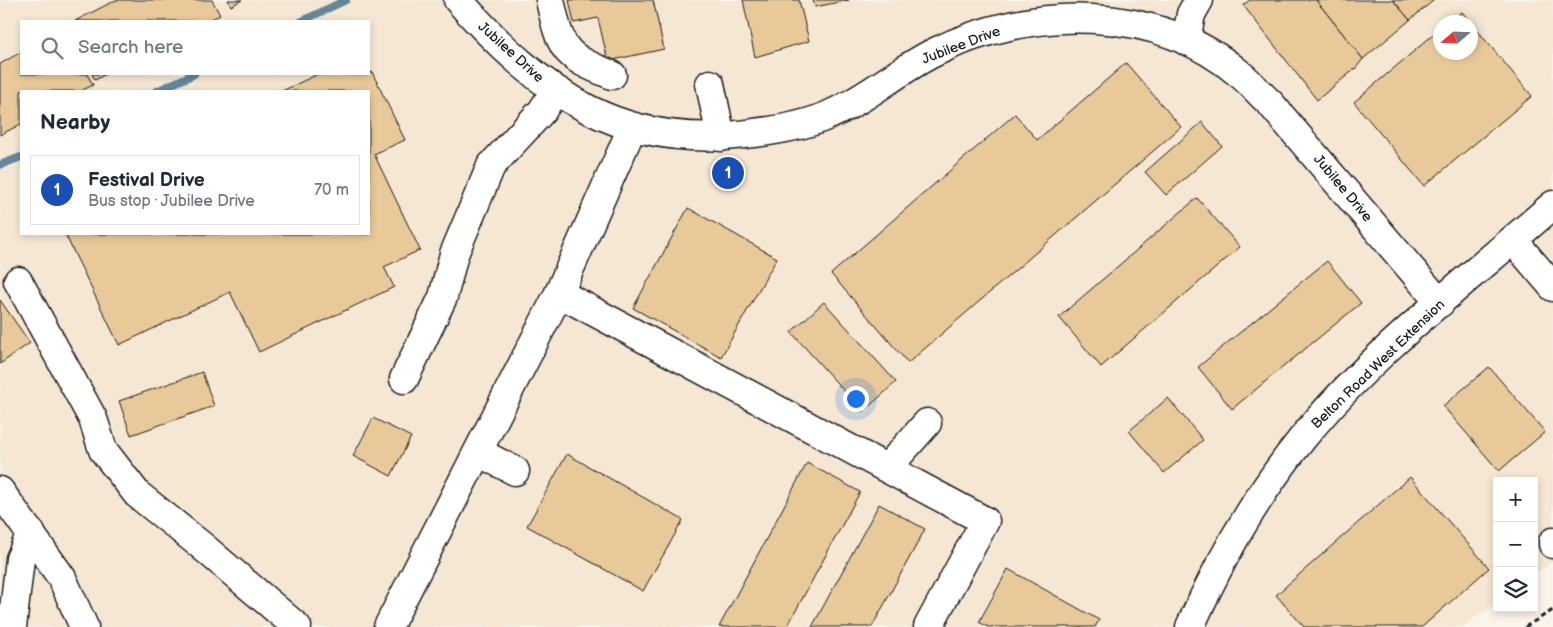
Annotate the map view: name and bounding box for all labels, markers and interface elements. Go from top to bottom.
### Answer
north arrow [1433,15,1478,60]
street label: Jubilee Drive [475,18,547,86]
search box [20,20,370,75]
street label: Jubilee Drive [919,22,1003,68]
icon: search [38,34,66,62]
text: Search here [78,36,183,59]
text: Nearby [40,110,110,135]
street label: Jubilee Drive [1310,151,1376,225]
pin: 1 [712,154,744,192]
text: Festival Drive [88,169,205,192]
text: 1 [54,181,60,200]
text: 70 m [314,181,349,200]
text: Bus stop · Jubilee Drive [88,192,255,211]
street label: Belton Road West Extension [1308,296,1448,432]
your location [843,386,869,412]
map controls [1493,477,1538,612]
button: + [1493,477,1538,522]
button: − [1493,522,1538,567]
button: layers [1493,567,1538,612]

